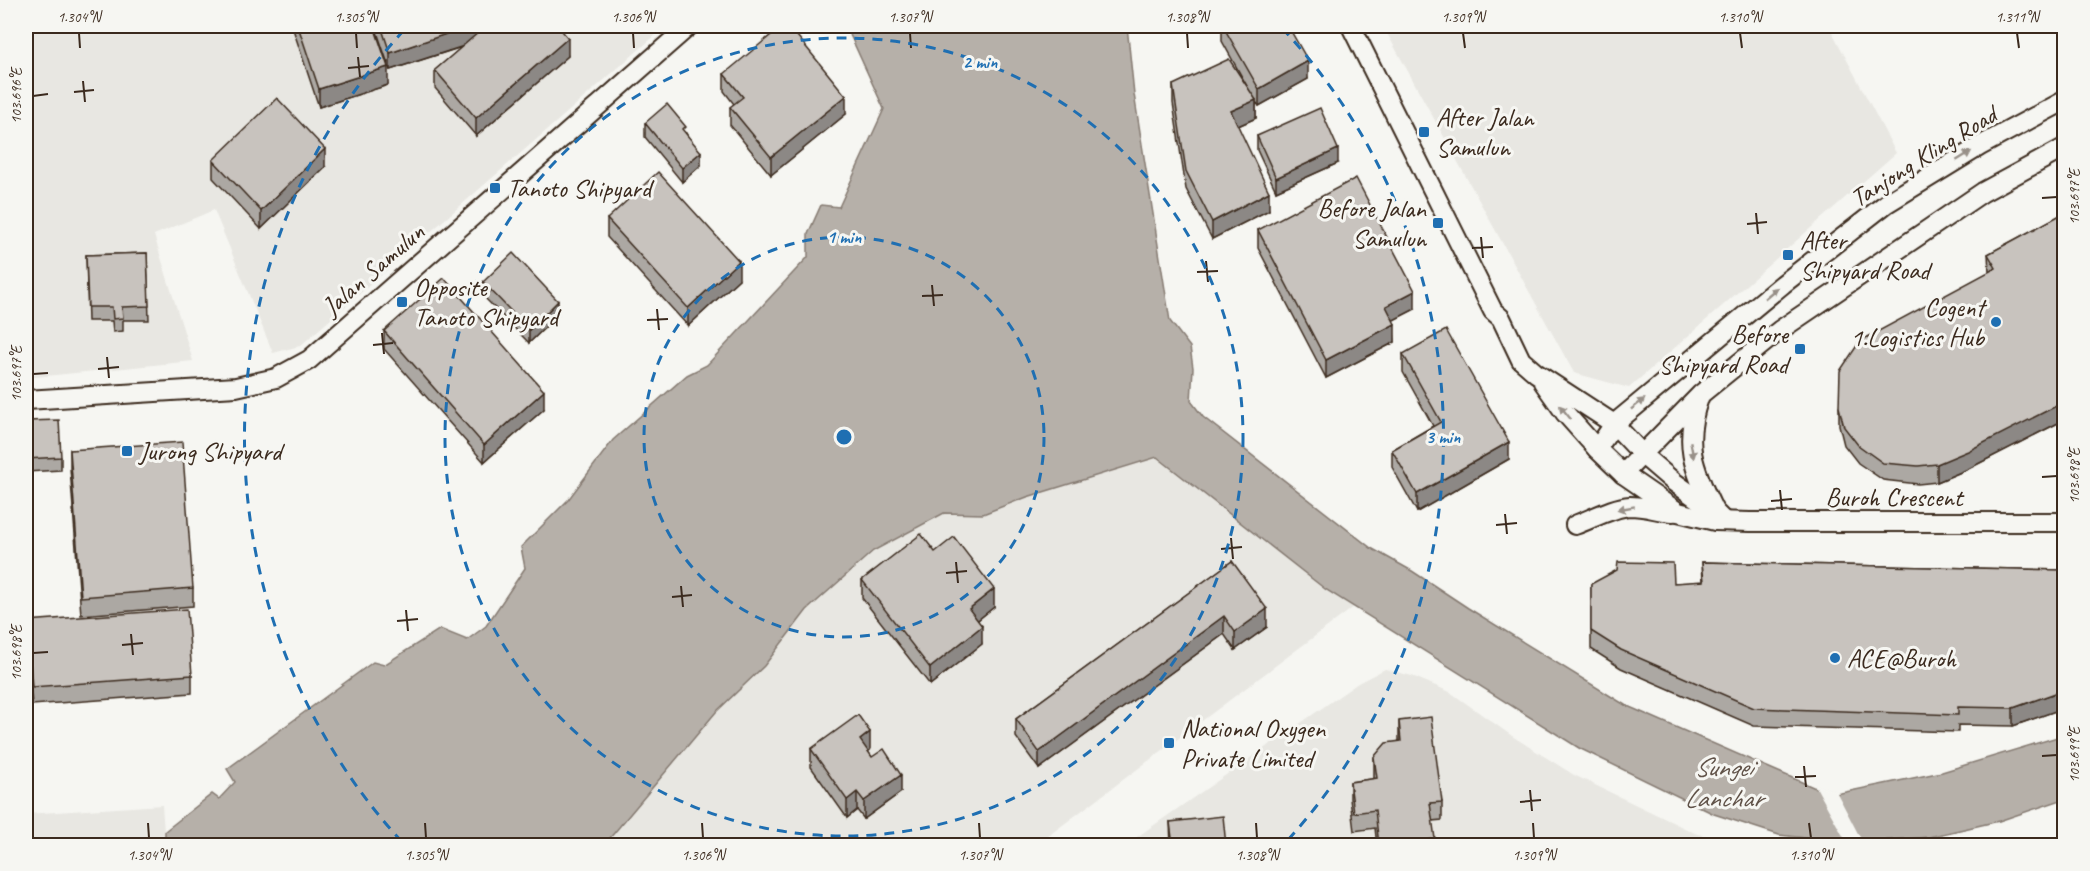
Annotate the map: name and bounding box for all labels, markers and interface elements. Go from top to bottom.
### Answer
text: 1.304°N [57,8,104,27]
text: 1.305°N [334,8,381,27]
text: 1.306°N [611,8,658,27]
text: 1.307°N [888,8,935,27]
text: 1.308°N [1165,8,1212,27]
text: 1.309°N [1441,8,1488,27]
text: 1.310°N [1718,8,1765,27]
text: 1.311°N [1995,8,2042,27]
text: 2 min [963,51,998,73]
text: 103.696°E [7,66,26,124]
street label: Tanjong Kling Road [1844,96,2006,215]
place label: After Jalan Samulun [1436,101,1535,164]
marker: After Jalan Samulun [1417,125,1431,139]
one-way arrow [1956,151,1972,162]
text: 103.697°E [2065,167,2084,225]
place label: Tanoto Shipyard [507,172,655,205]
marker: Tanoto Shipyard [488,181,502,195]
place label: Before Jalan Samulun [1318,192,1427,255]
street label: Jalan Samulun [314,216,432,324]
marker: Before Jalan Samulun [1431,216,1445,230]
place label: After Shipyard Road [1800,224,1933,287]
text: 1 min [827,226,862,248]
marker: After Shipyard Road [1781,248,1795,262]
place label: Opposite Tanoto Shipyard [414,271,562,334]
one-way arrow [1763,287,1779,300]
place label: Cogent 1.Logistics Hub [1851,291,1987,354]
marker: Opposite Tanoto Shipyard [395,295,409,309]
marker: Cogent 1.Logistics Hub [1989,315,2003,329]
place label: Before Shipyard Road [1658,318,1792,381]
marker: Before Shipyard Road [1793,342,1807,356]
text: 103.697°E [7,344,26,402]
one-way arrow [1630,398,1646,411]
one-way arrow [1559,404,1572,420]
text: 3 min [1426,426,1461,448]
centre of rings [834,427,854,447]
place label: Jurong Shipyard [137,435,285,468]
one-way arrow [1688,441,1697,460]
marker: Jurong Shipyard [120,444,134,458]
text: 103.698°E [2065,446,2084,504]
street label: Buroh Crescent [1826,481,1965,514]
one-way arrow [1616,504,1635,513]
text: 103.698°E [7,623,26,681]
place label: ACE@Buroh [1847,642,1957,675]
marker: ACE@Buroh [1828,651,1842,665]
place label: National Oxygen Private Limited [1181,712,1326,775]
text: 103.699°E [2065,725,2084,783]
marker: National Oxygen Private Limited [1162,736,1176,750]
water label: Sungei Lanchar [1684,750,1767,815]
text: 1.304°N [127,846,174,865]
text: 1.305°N [404,846,451,865]
text: 1.306°N [681,846,728,865]
text: 1.307°N [958,846,1005,865]
text: 1.308°N [1235,846,1282,865]
text: 1.309°N [1512,846,1559,865]
text: 1.310°N [1789,846,1836,865]

